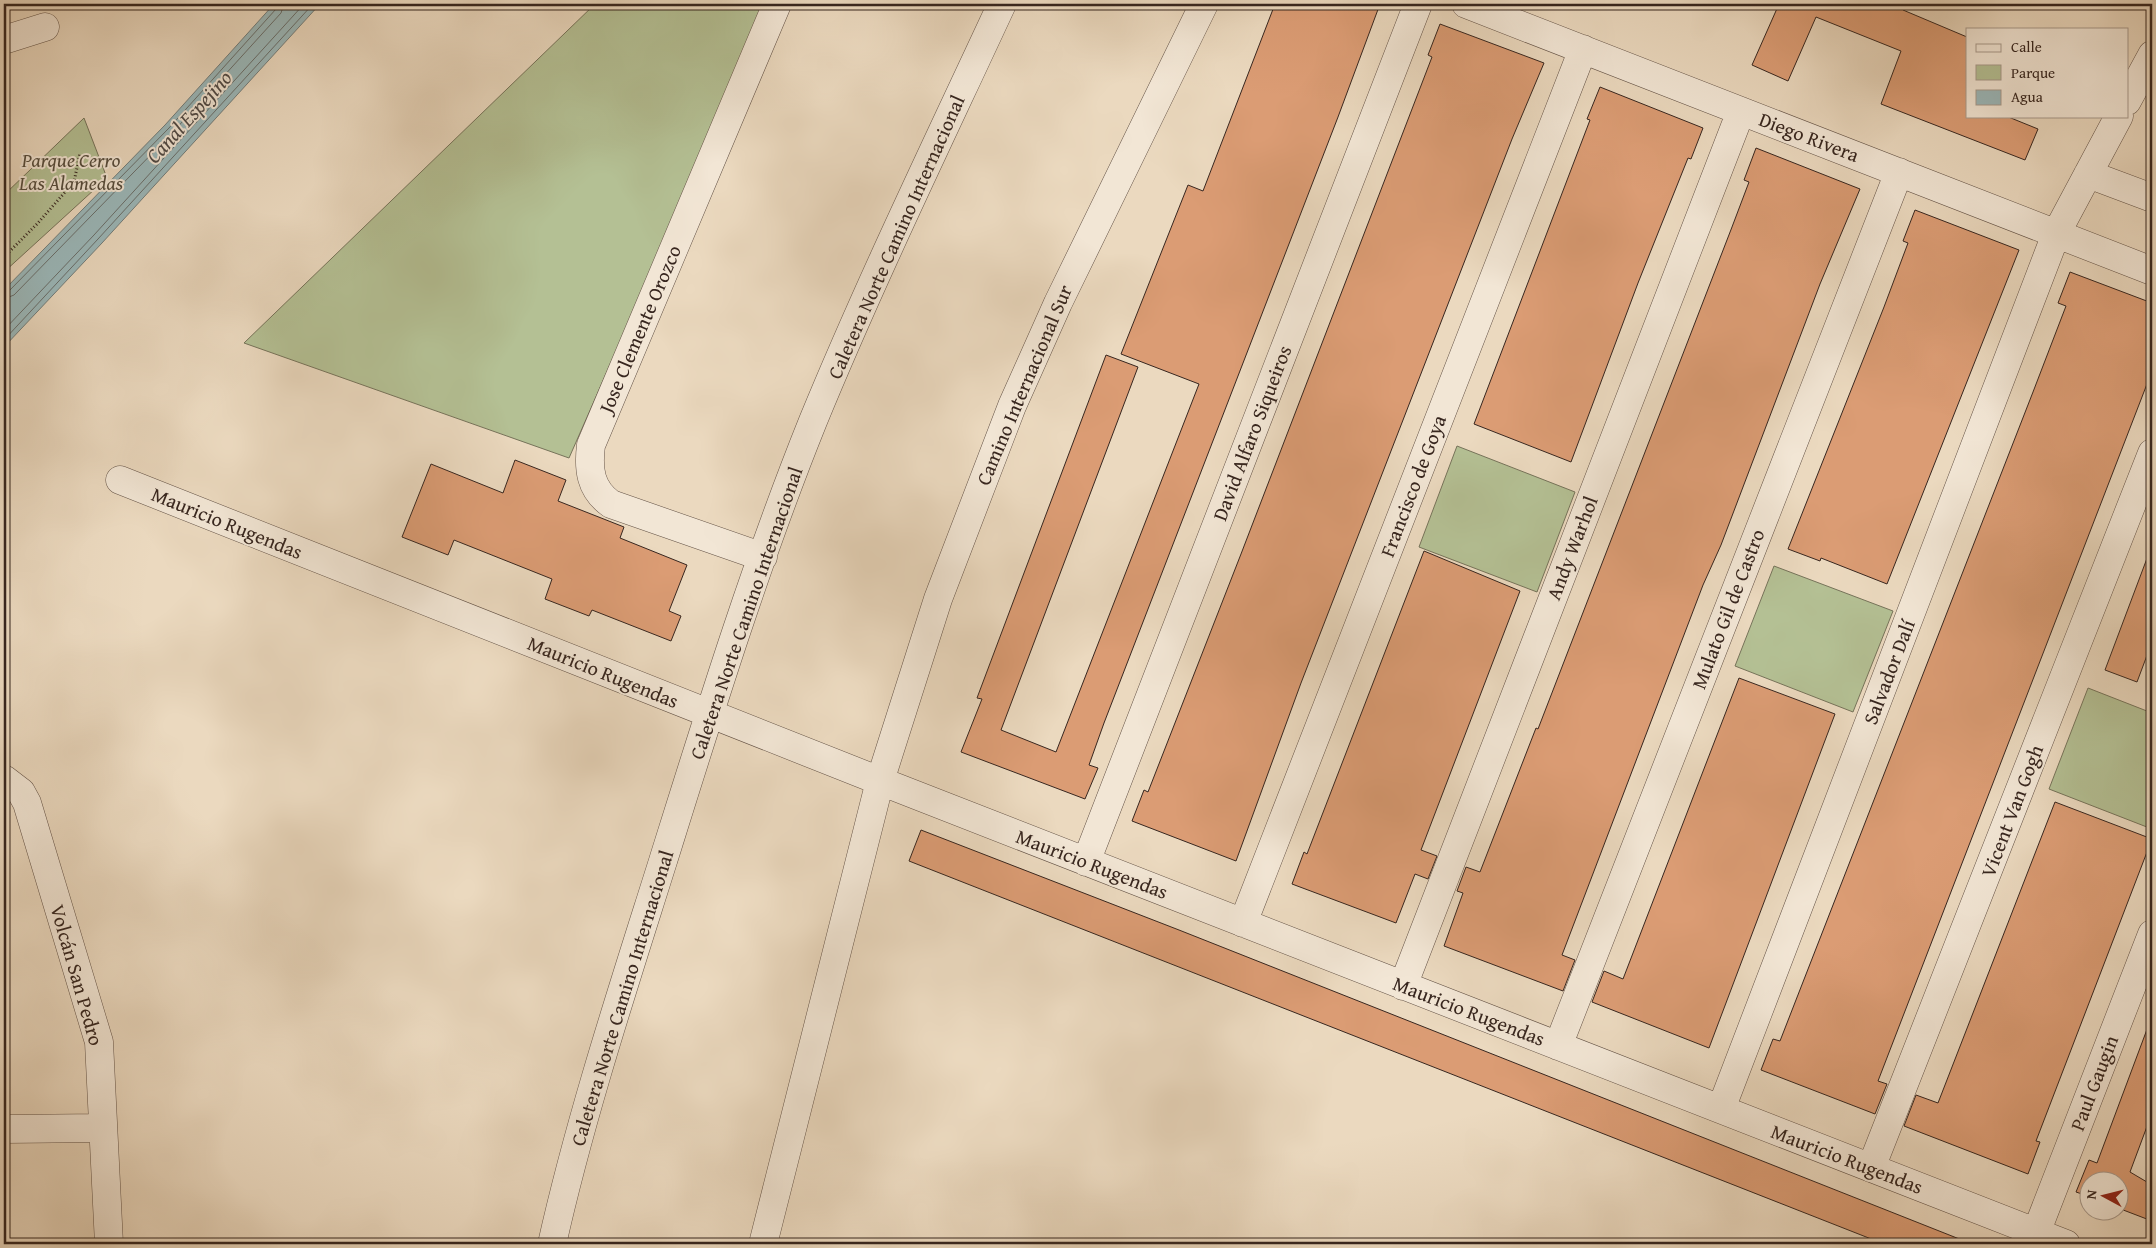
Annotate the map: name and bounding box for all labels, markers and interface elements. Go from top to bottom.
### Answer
legend [1966,28,2128,118]
text: Calle [2011,36,2042,57]
text: Parque [2011,62,2055,83]
water label: Canal Espejino [138,63,239,170]
text: Agua [2011,86,2043,107]
street label: Caletera Norte Camino Internacional [820,90,972,383]
street label: Diego Rivera [1755,104,1864,169]
park label: Parque Cerro Las Alamedas [18,145,124,197]
street label: Jose Clemente Orozco [590,240,688,420]
street label: Camino Internacional Sur [968,280,1079,489]
street label: David Alfaro Siqueiros [1205,341,1298,525]
street label: Francisco de Goya [1372,410,1453,561]
street label: Caletera Norte Camino Internacional [682,462,809,763]
street label: Mauricio Rugendas [147,479,307,566]
street label: Andy Warhol [1538,491,1605,604]
street label: Mulato Gil de Castro [1684,525,1771,693]
street label: Salvador Dalí [1855,615,1922,728]
street label: Mauricio Rugendas [523,628,683,715]
street label: Vicent Van Gogh [1973,740,2050,881]
street label: Mauricio Rugendas [1012,821,1172,906]
street label: Caletera Norte Camino Internacional [563,846,681,1149]
street label: Volcán San Pedro [43,901,111,1049]
street label: Mauricio Rugendas [1389,968,1549,1053]
street label: Paul Gaugin [2062,1031,2125,1135]
street label: Mauricio Rugendas [1767,1116,1927,1201]
north arrow [2078,1170,2128,1220]
text: N [2081,1188,2102,1200]

